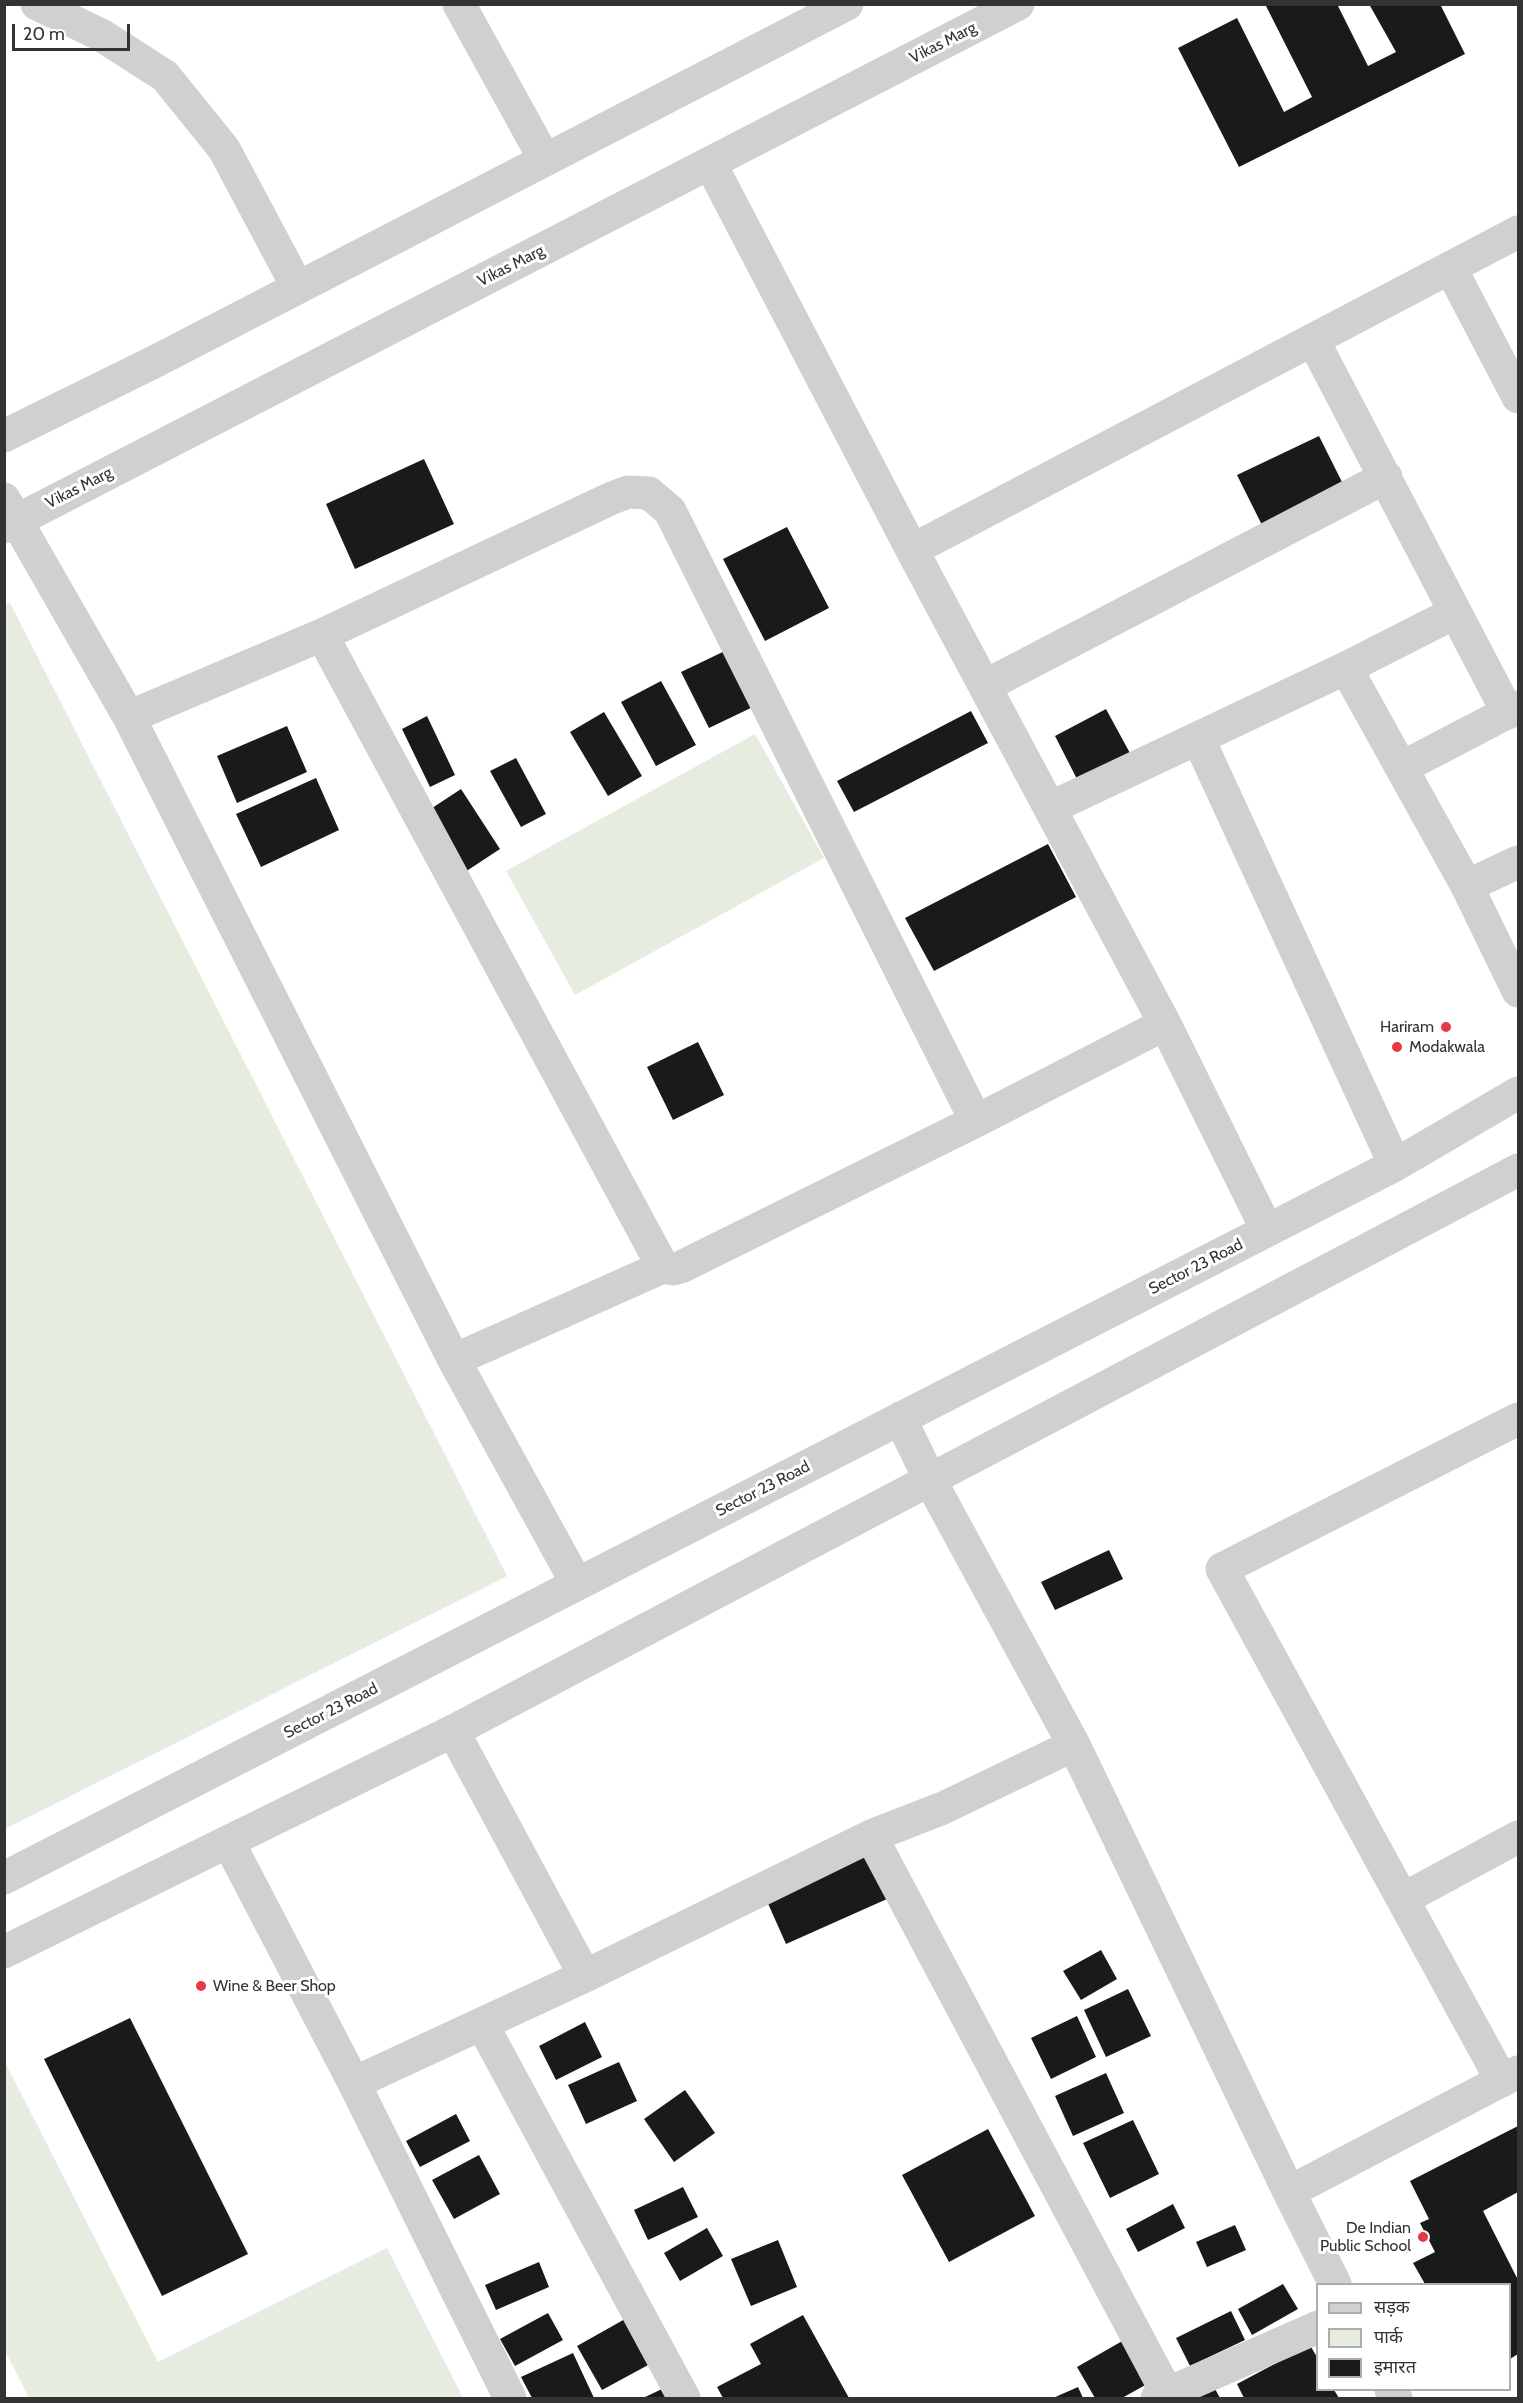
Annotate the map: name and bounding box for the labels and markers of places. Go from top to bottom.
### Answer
place label: Hariram [1380,1017,1434,1037]
marker: Hariram [1439,1020,1453,1034]
place label: Modakwala [1409,1037,1485,1057]
marker: Modakwala [1390,1040,1404,1054]
place label: Wine & Beer Shop [213,1976,336,1996]
marker: Wine & Beer Shop [194,1979,208,1993]
place label: De Indian Public School [1320,2218,1411,2256]
marker: De Indian Public School [1416,2230,1430,2244]

